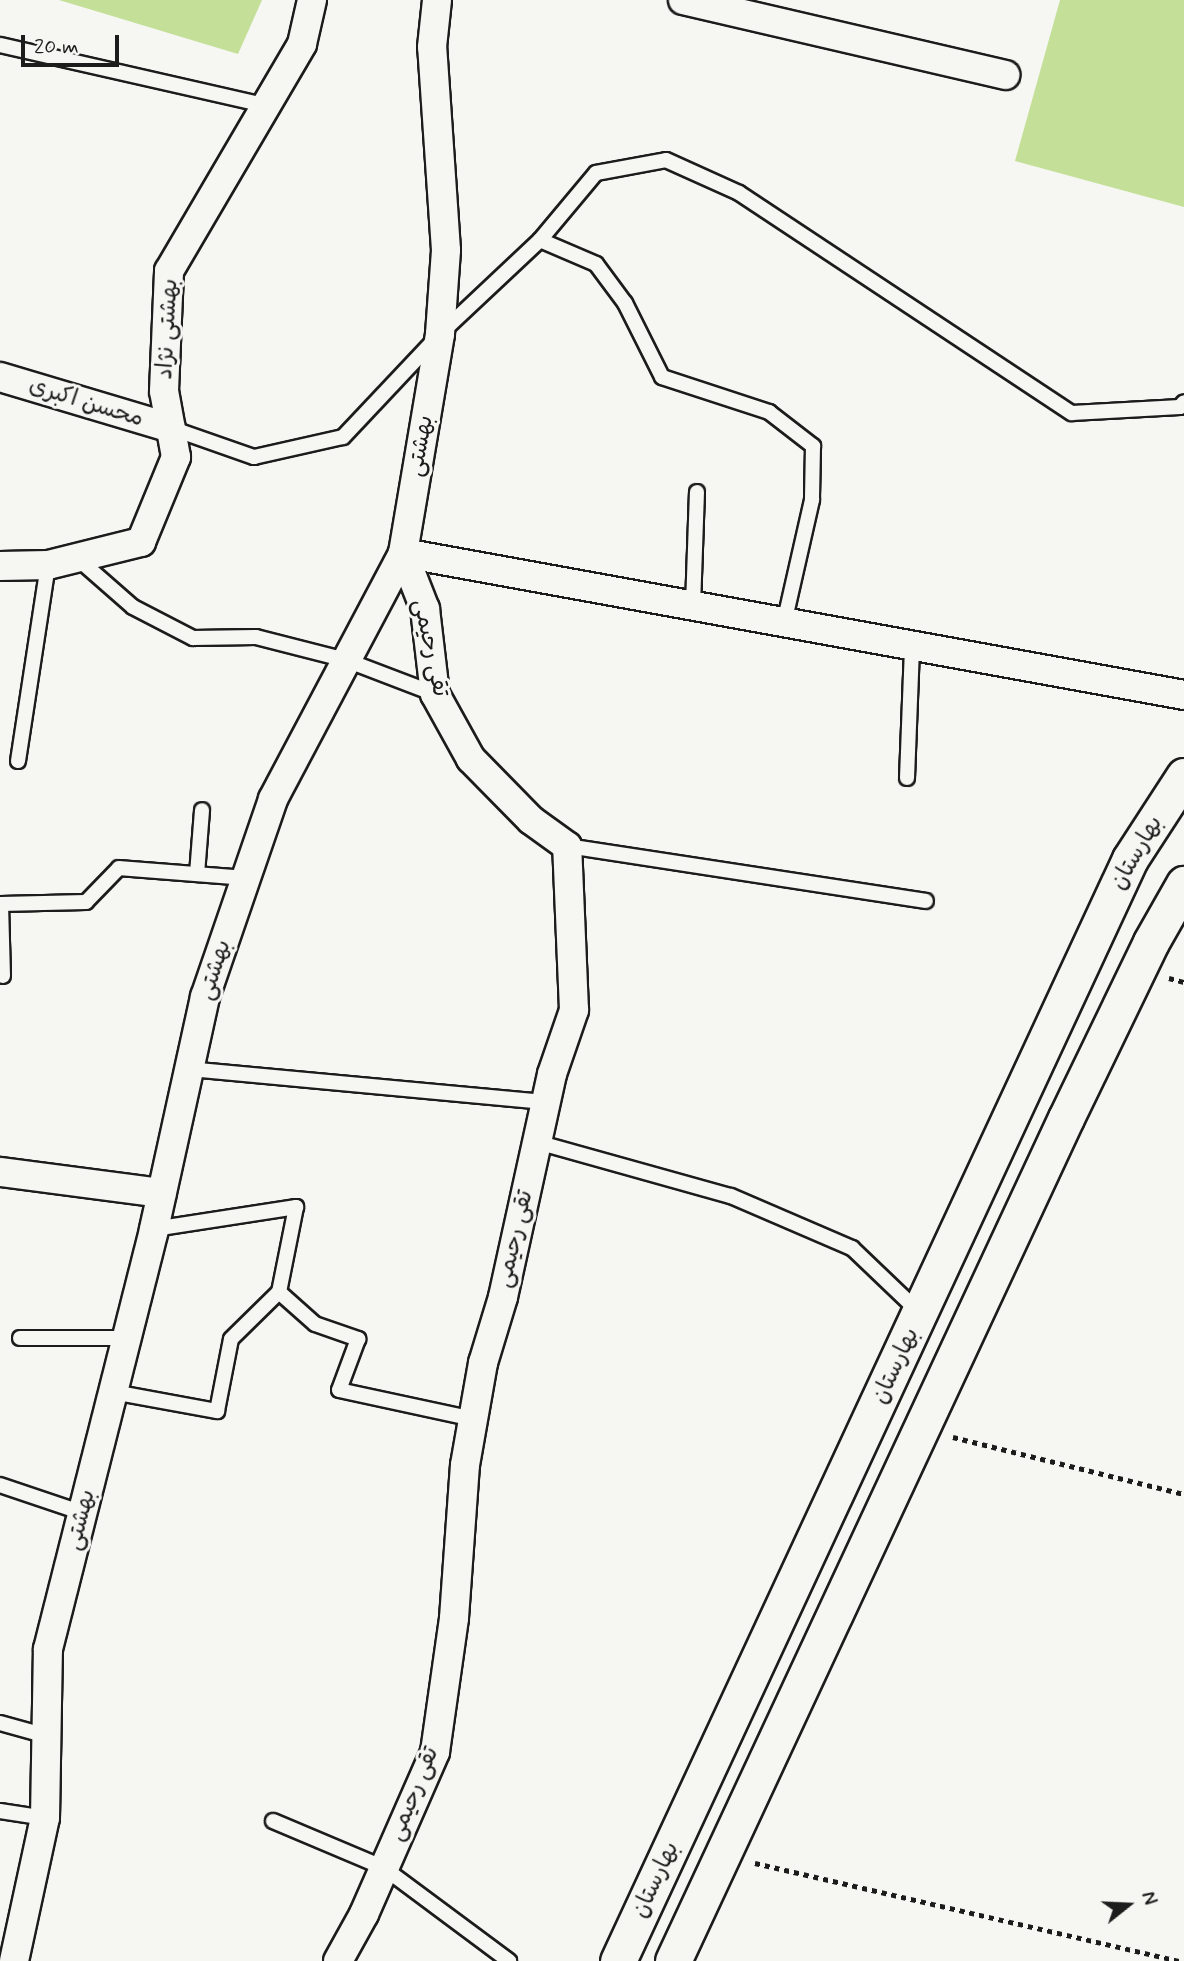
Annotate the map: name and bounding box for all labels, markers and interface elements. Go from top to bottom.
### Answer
scale bar [24,21,122,65]
text: 20 m [34,33,79,61]
street label: بهشتی نژاد [152,278,184,380]
street label: محسن اکبری [25,373,147,433]
street label: بهشتی [402,413,440,479]
street label: تقی رحیمی [406,597,454,699]
street label: بهارستان [1105,811,1169,895]
street label: بهشتی [192,936,238,1004]
street label: تقی رحیمی [490,1188,540,1290]
street label: بهارستان [866,1324,926,1408]
street label: بهشتی [60,1487,102,1553]
street label: تقی رحیمی [383,1743,445,1845]
street label: بهارستان [626,1838,686,1922]
north arrow [1093,1870,1163,1940]
text: N [1135,1888,1162,1908]

